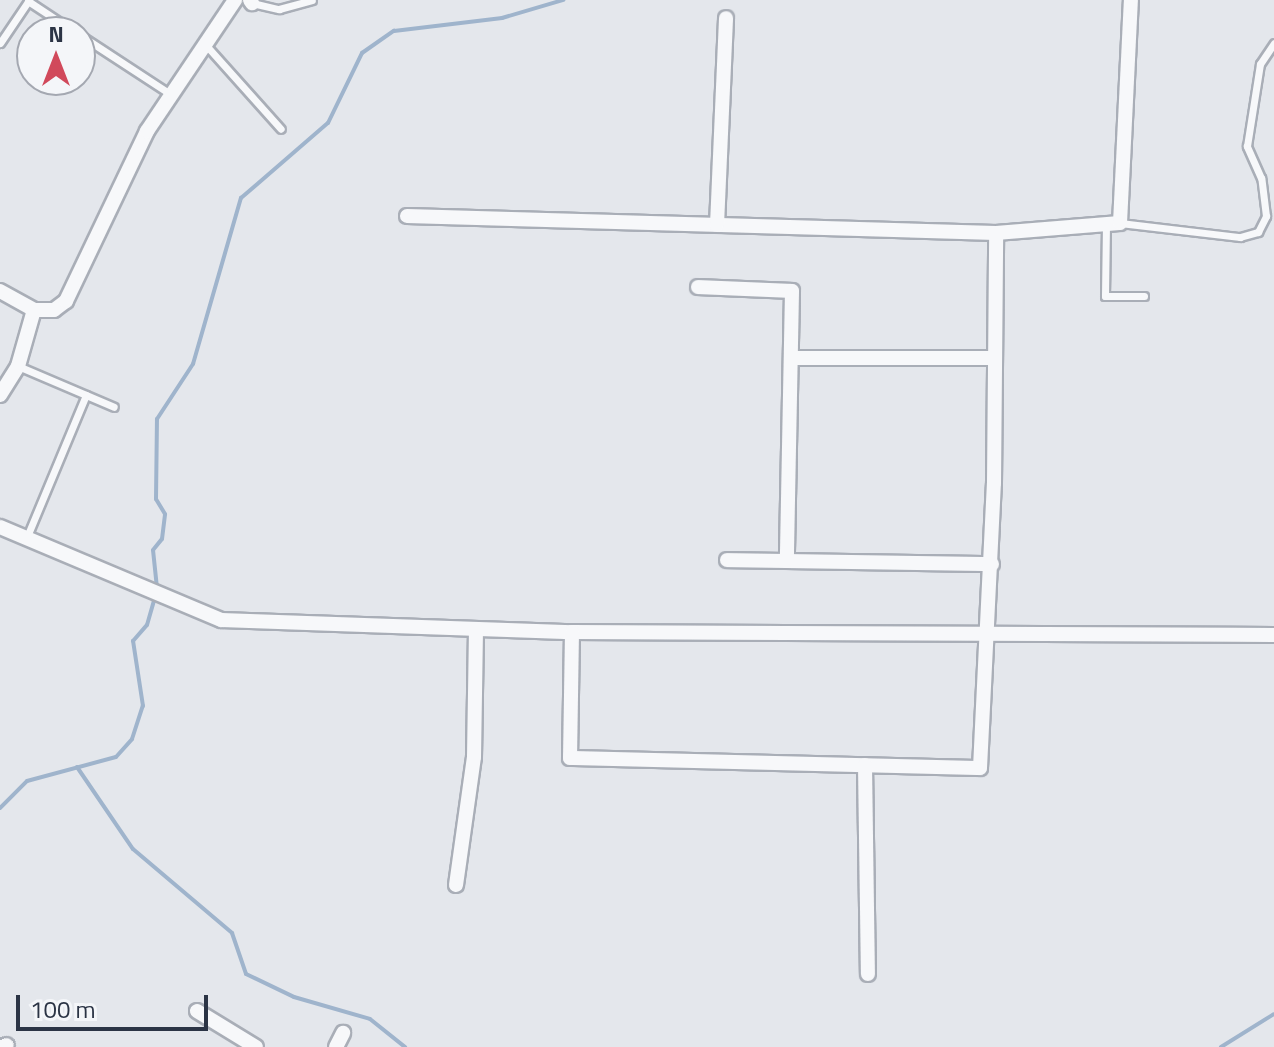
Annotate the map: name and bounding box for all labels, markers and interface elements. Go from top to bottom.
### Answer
north arrow [16,16,96,96]
text: N [48,17,64,51]
scale bar [20,979,212,1029]
text: 100 m [30,991,96,1027]

